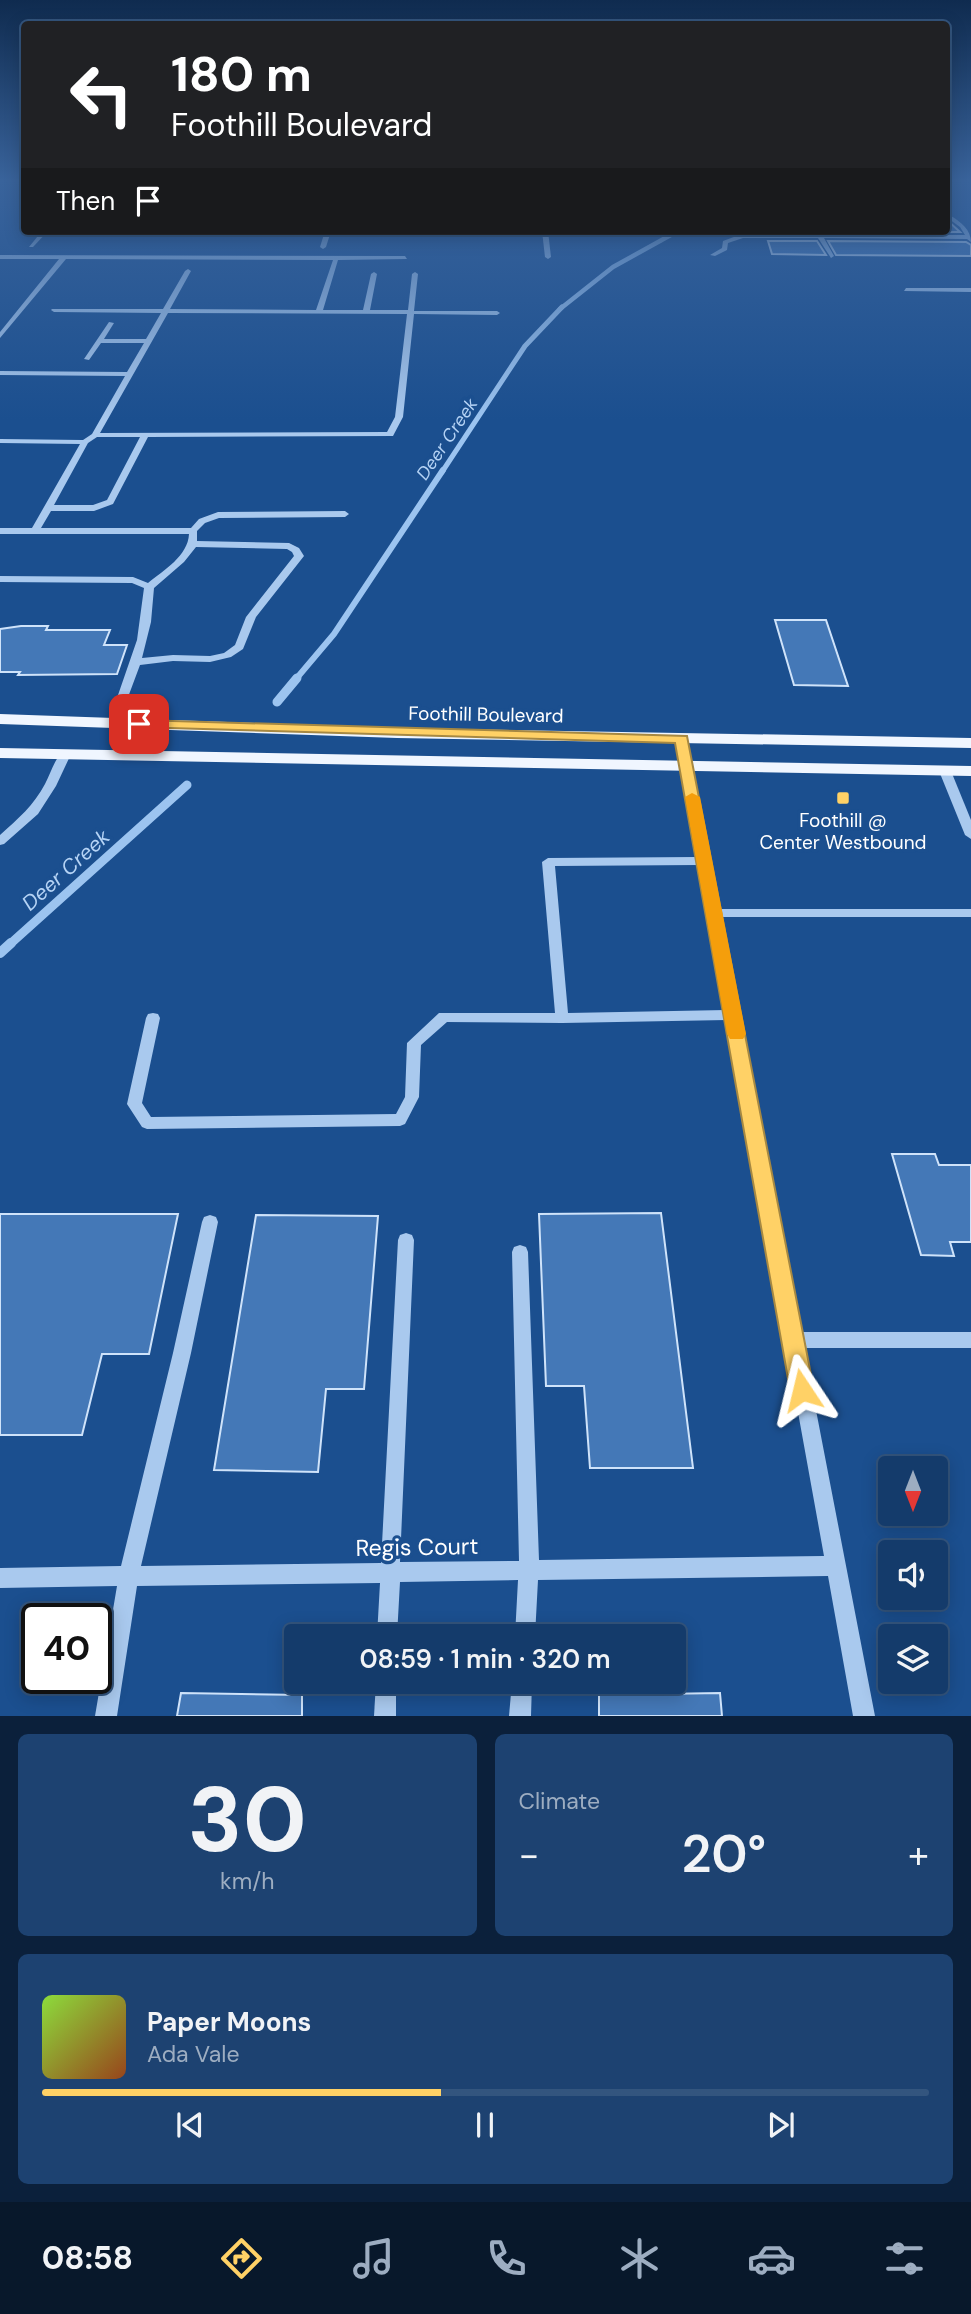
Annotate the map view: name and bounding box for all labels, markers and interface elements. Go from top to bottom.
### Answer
text: 180 m [171,42,312,106]
icon: left [56,49,147,140]
text: Foothill Boulevard [171,104,432,146]
icon: arrive [129,182,167,220]
text: Then [56,184,115,218]
water label: Deer Creek [411,393,484,485]
pin [109,694,169,754]
street label: Foothill Boulevard [408,701,564,728]
icon: arrive [120,705,158,743]
marker: Foothill @ Center Westbound [835,790,851,806]
place label: Foothill @ Center Westbound [759,808,927,855]
water label: Deer Creek [16,823,116,917]
position arrow [765,1353,839,1427]
north arrow [878,1456,948,1526]
map controls [878,1456,948,1694]
street label: Regis Court [355,1531,479,1563]
button: sound [878,1540,948,1610]
speed limit sign: 40 [21,1603,112,1694]
button: layers [878,1624,948,1694]
text: 08:59 · 1 min · 320 m [359,1642,611,1676]
text: 30 [188,1761,307,1879]
text: Climate [519,1786,600,1816]
text: 20° [681,1820,766,1888]
text: − [519,1830,539,1880]
text: + [908,1830,929,1880]
text: km/h [220,1866,274,1896]
text: Paper Moons [147,2005,311,2039]
text: Ada Vale [147,2039,240,2069]
icon: previous [171,2106,209,2144]
icon: pause [466,2106,504,2144]
icon: next [762,2106,800,2144]
icon: directions [217,2234,266,2283]
icon: music [349,2234,398,2283]
icon: phone [482,2234,531,2283]
icon: climate [615,2234,664,2283]
icon: car [747,2234,796,2283]
icon: filters [880,2234,929,2283]
text: 08:58 [42,2237,133,2279]

